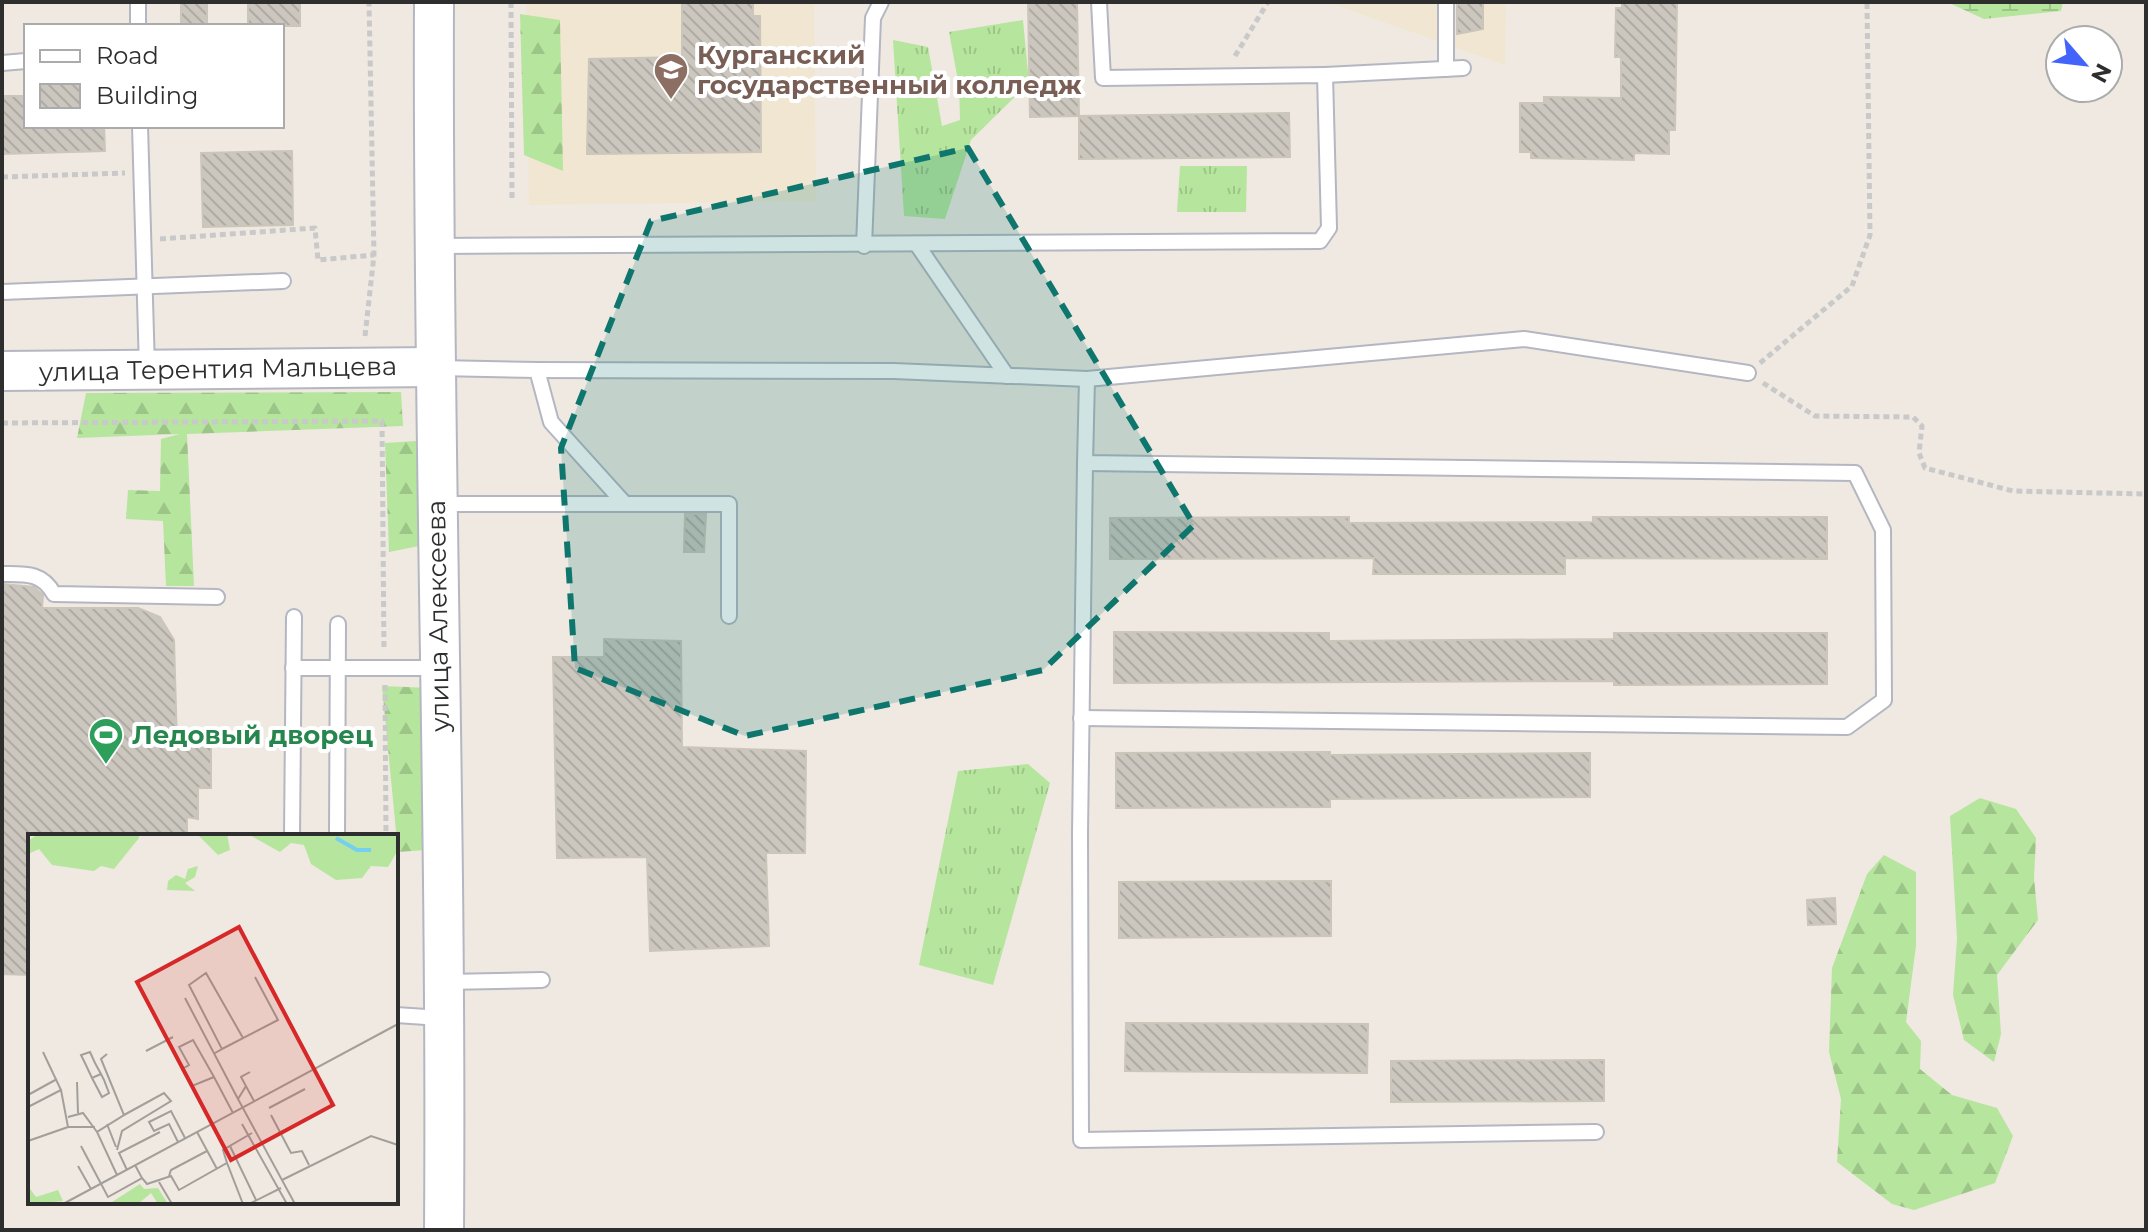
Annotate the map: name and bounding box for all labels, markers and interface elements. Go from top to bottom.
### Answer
legend [24,24,284,128]
north arrow [2044,24,2124,104]
place label: Курганский государственный колледж [697,39,1082,101]
text: Road [96,41,159,70]
school or university icon: Курганский государственный колледж [652,51,690,101]
text: N [2085,59,2117,87]
text: Building [96,81,199,110]
street label: улица Терентия Мальцева [38,350,397,388]
street label: улица Алексеева [420,500,456,733]
sports icon: Ледовый дворец [87,716,125,766]
place label: Ледовый дворец [132,719,373,751]
inset map [28,834,398,1204]

